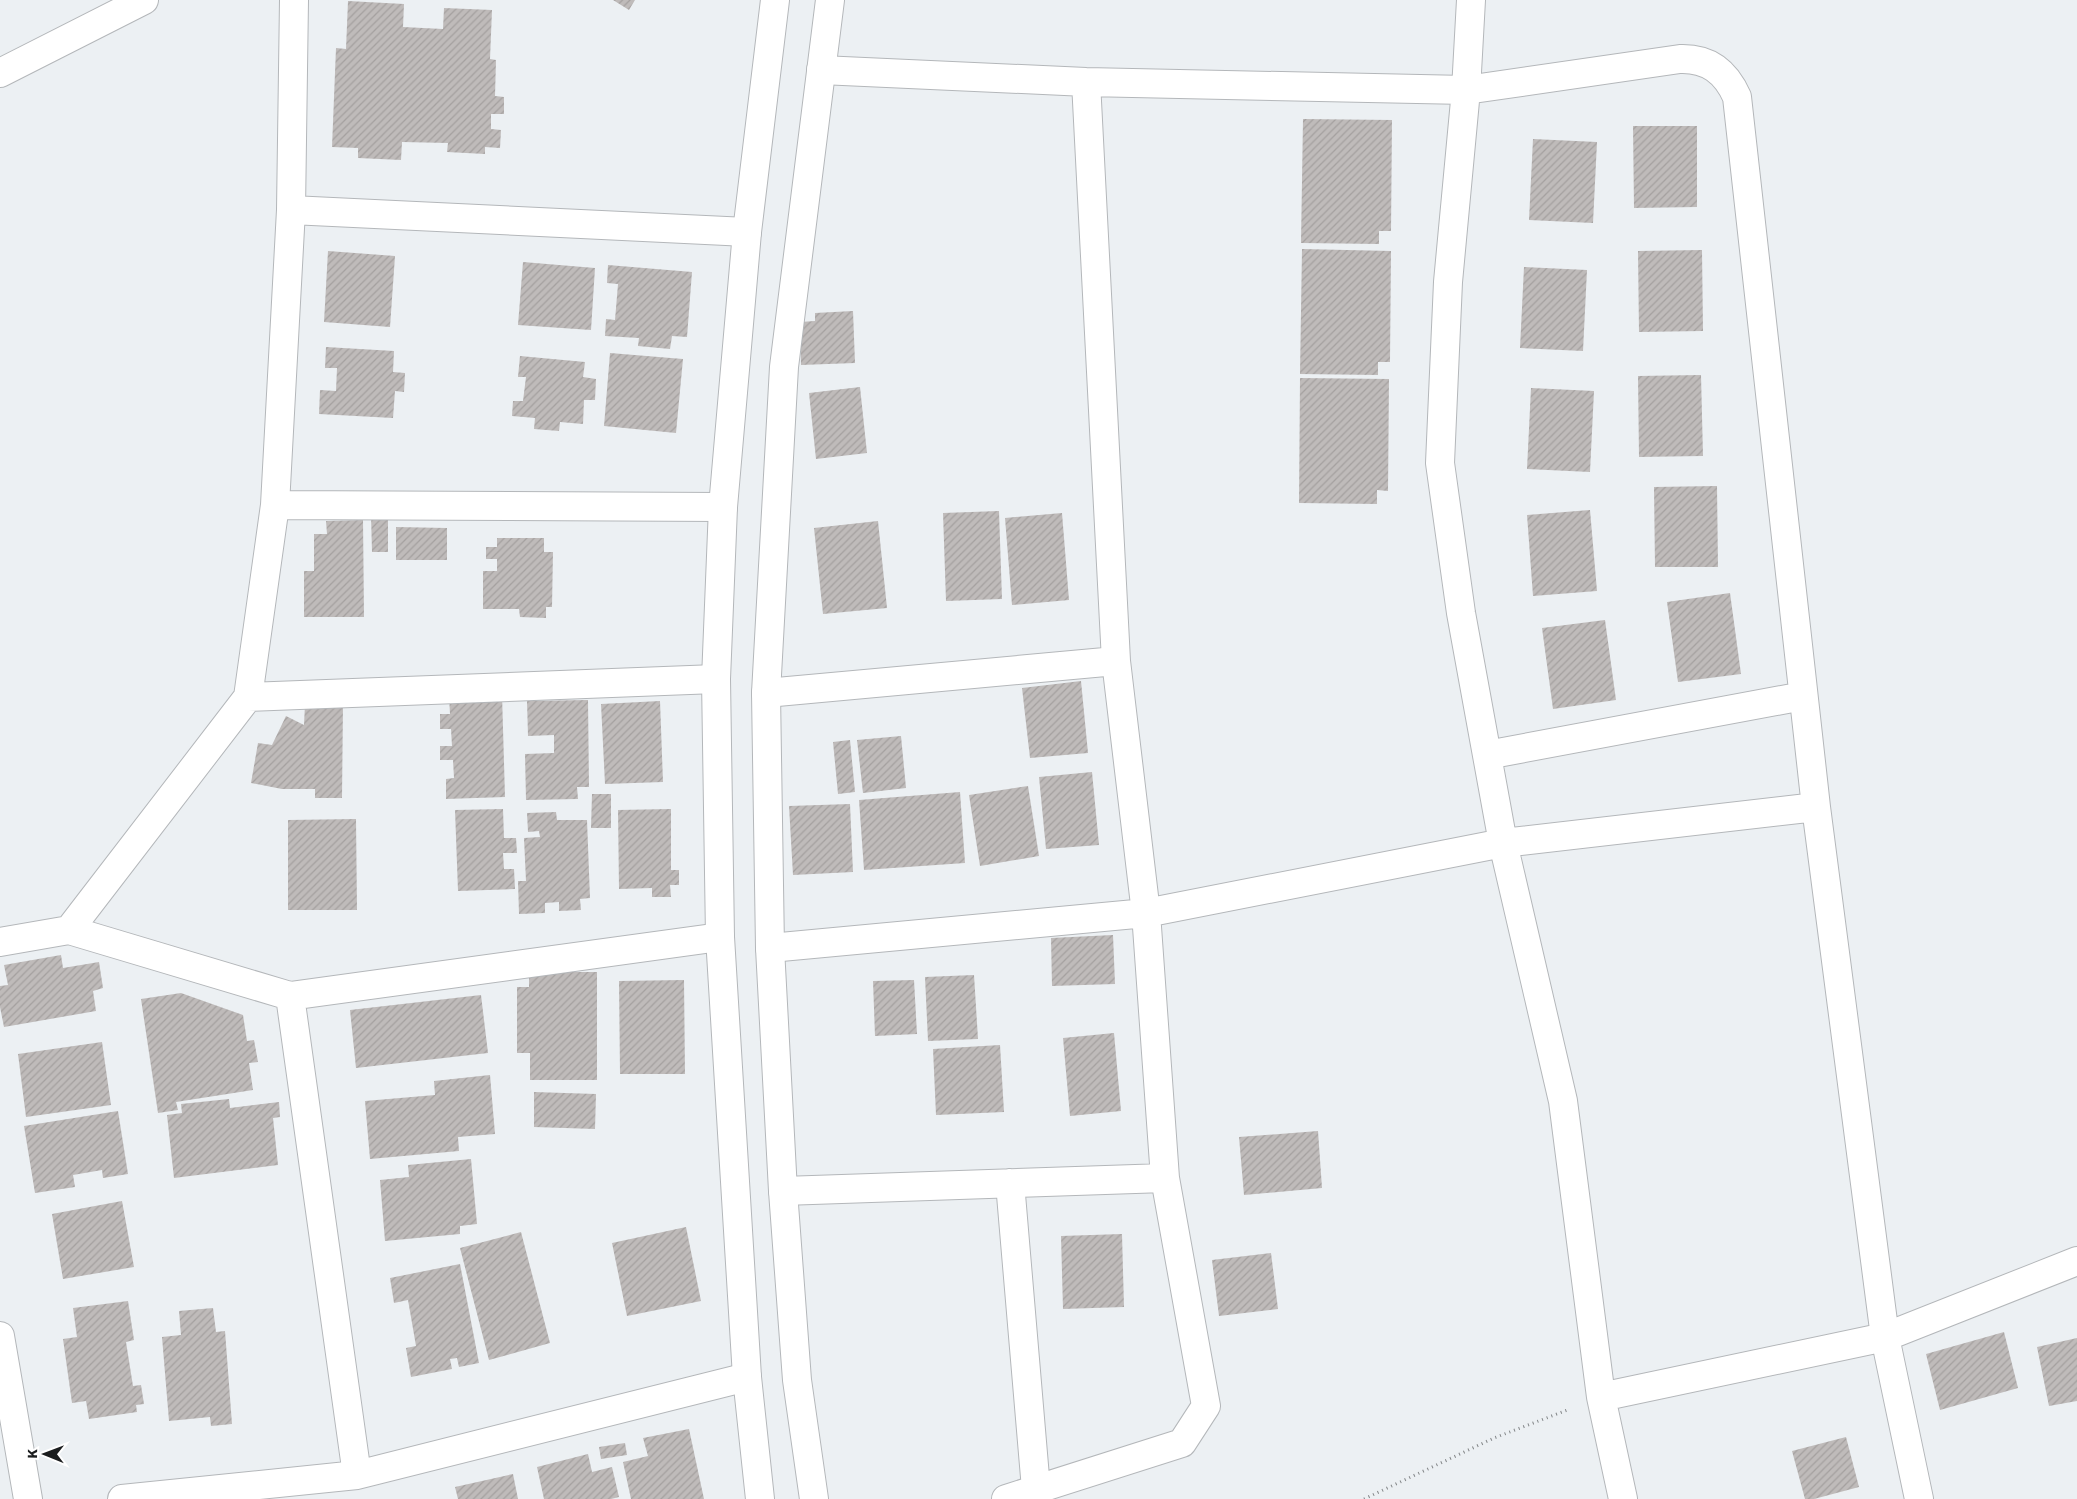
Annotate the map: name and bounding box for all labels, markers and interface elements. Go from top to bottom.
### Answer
north arrow [20,1429,70,1479]
text: K [24,1448,40,1459]

